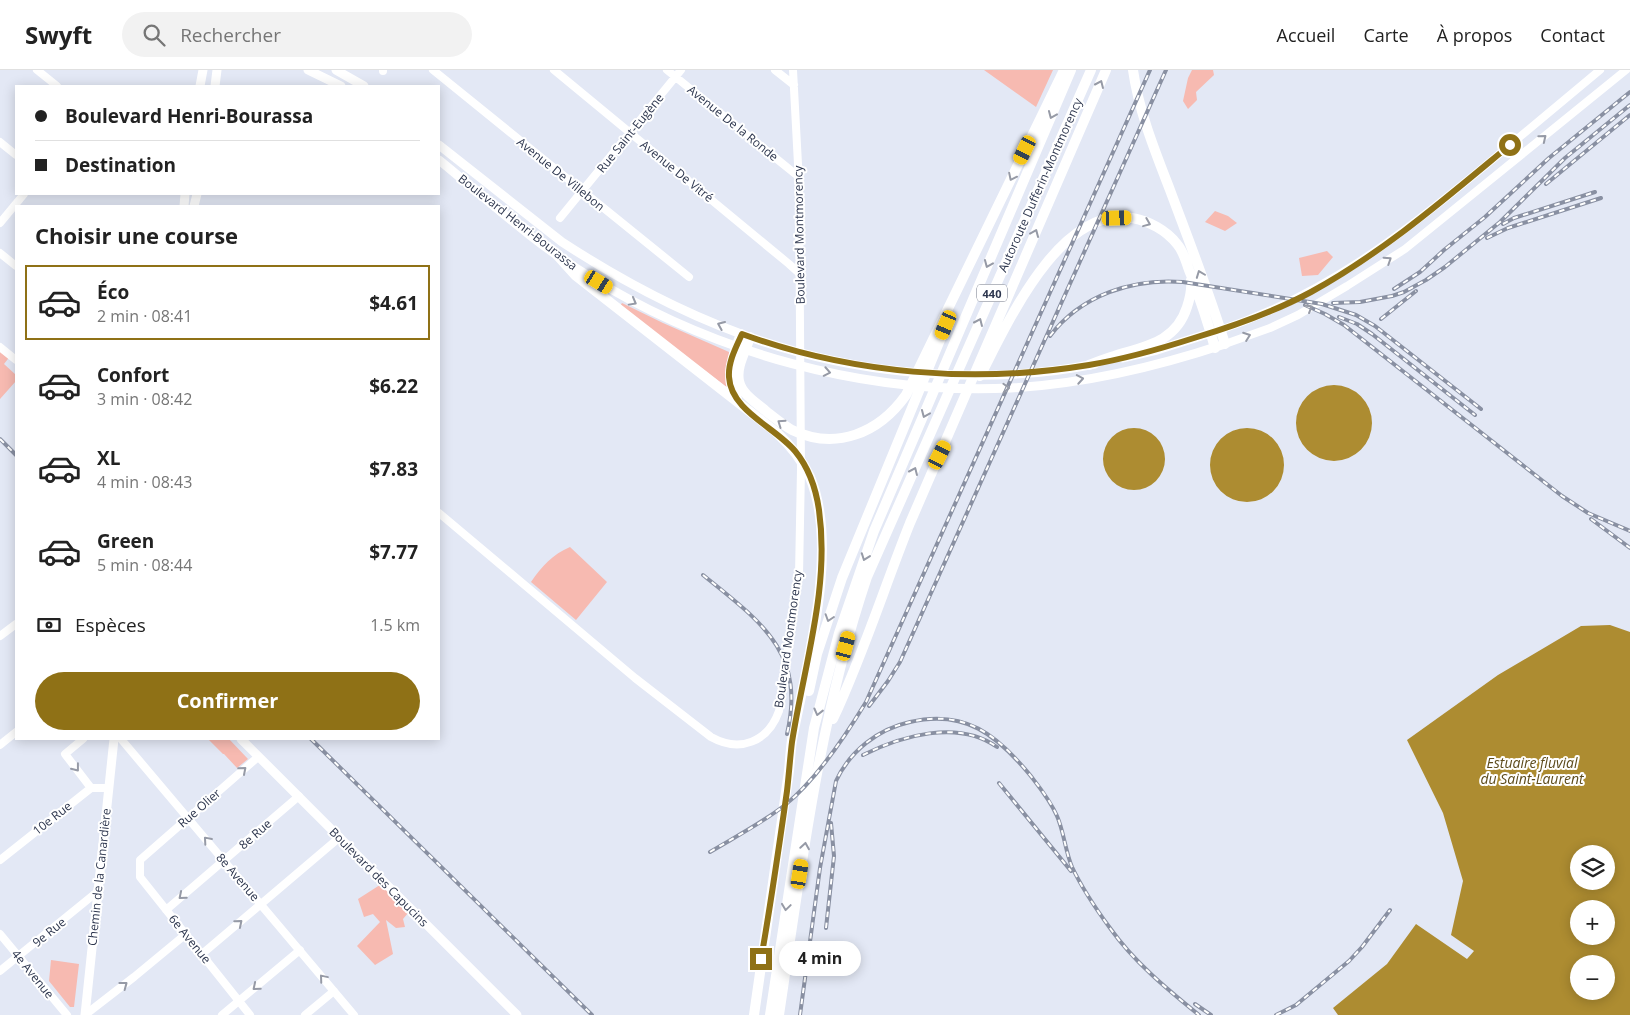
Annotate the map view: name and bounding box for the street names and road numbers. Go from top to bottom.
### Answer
street label: Avenue De la Ronde [684,81,782,165]
street label: Rue Saint-Eugène [593,89,668,176]
street label: Autoroute Dufferin-Montmorency [994,94,1087,275]
street label: Avenue De Villebon [514,133,608,215]
street label: Avenue De Vitré [637,136,717,206]
street label: Boulevard Montmorency [789,164,809,305]
street label: Boulevard Henri-Bourassa [455,170,581,274]
road number: 440 [977,284,1007,302]
street label: Boulevard Montmorency [770,568,806,709]
street label: Rue Olier [174,785,224,831]
street label: 10e Rue [29,797,75,839]
street label: Chemin de la Canardière [83,807,115,947]
street label: 8e Rue [235,815,275,853]
street label: Boulevard des Capucins [326,824,433,931]
street label: 8e Avenue [212,849,264,905]
street label: 6e Avenue [165,911,215,967]
street label: 9e Rue [29,913,69,951]
street label: 4e Avenue [8,946,58,1002]

